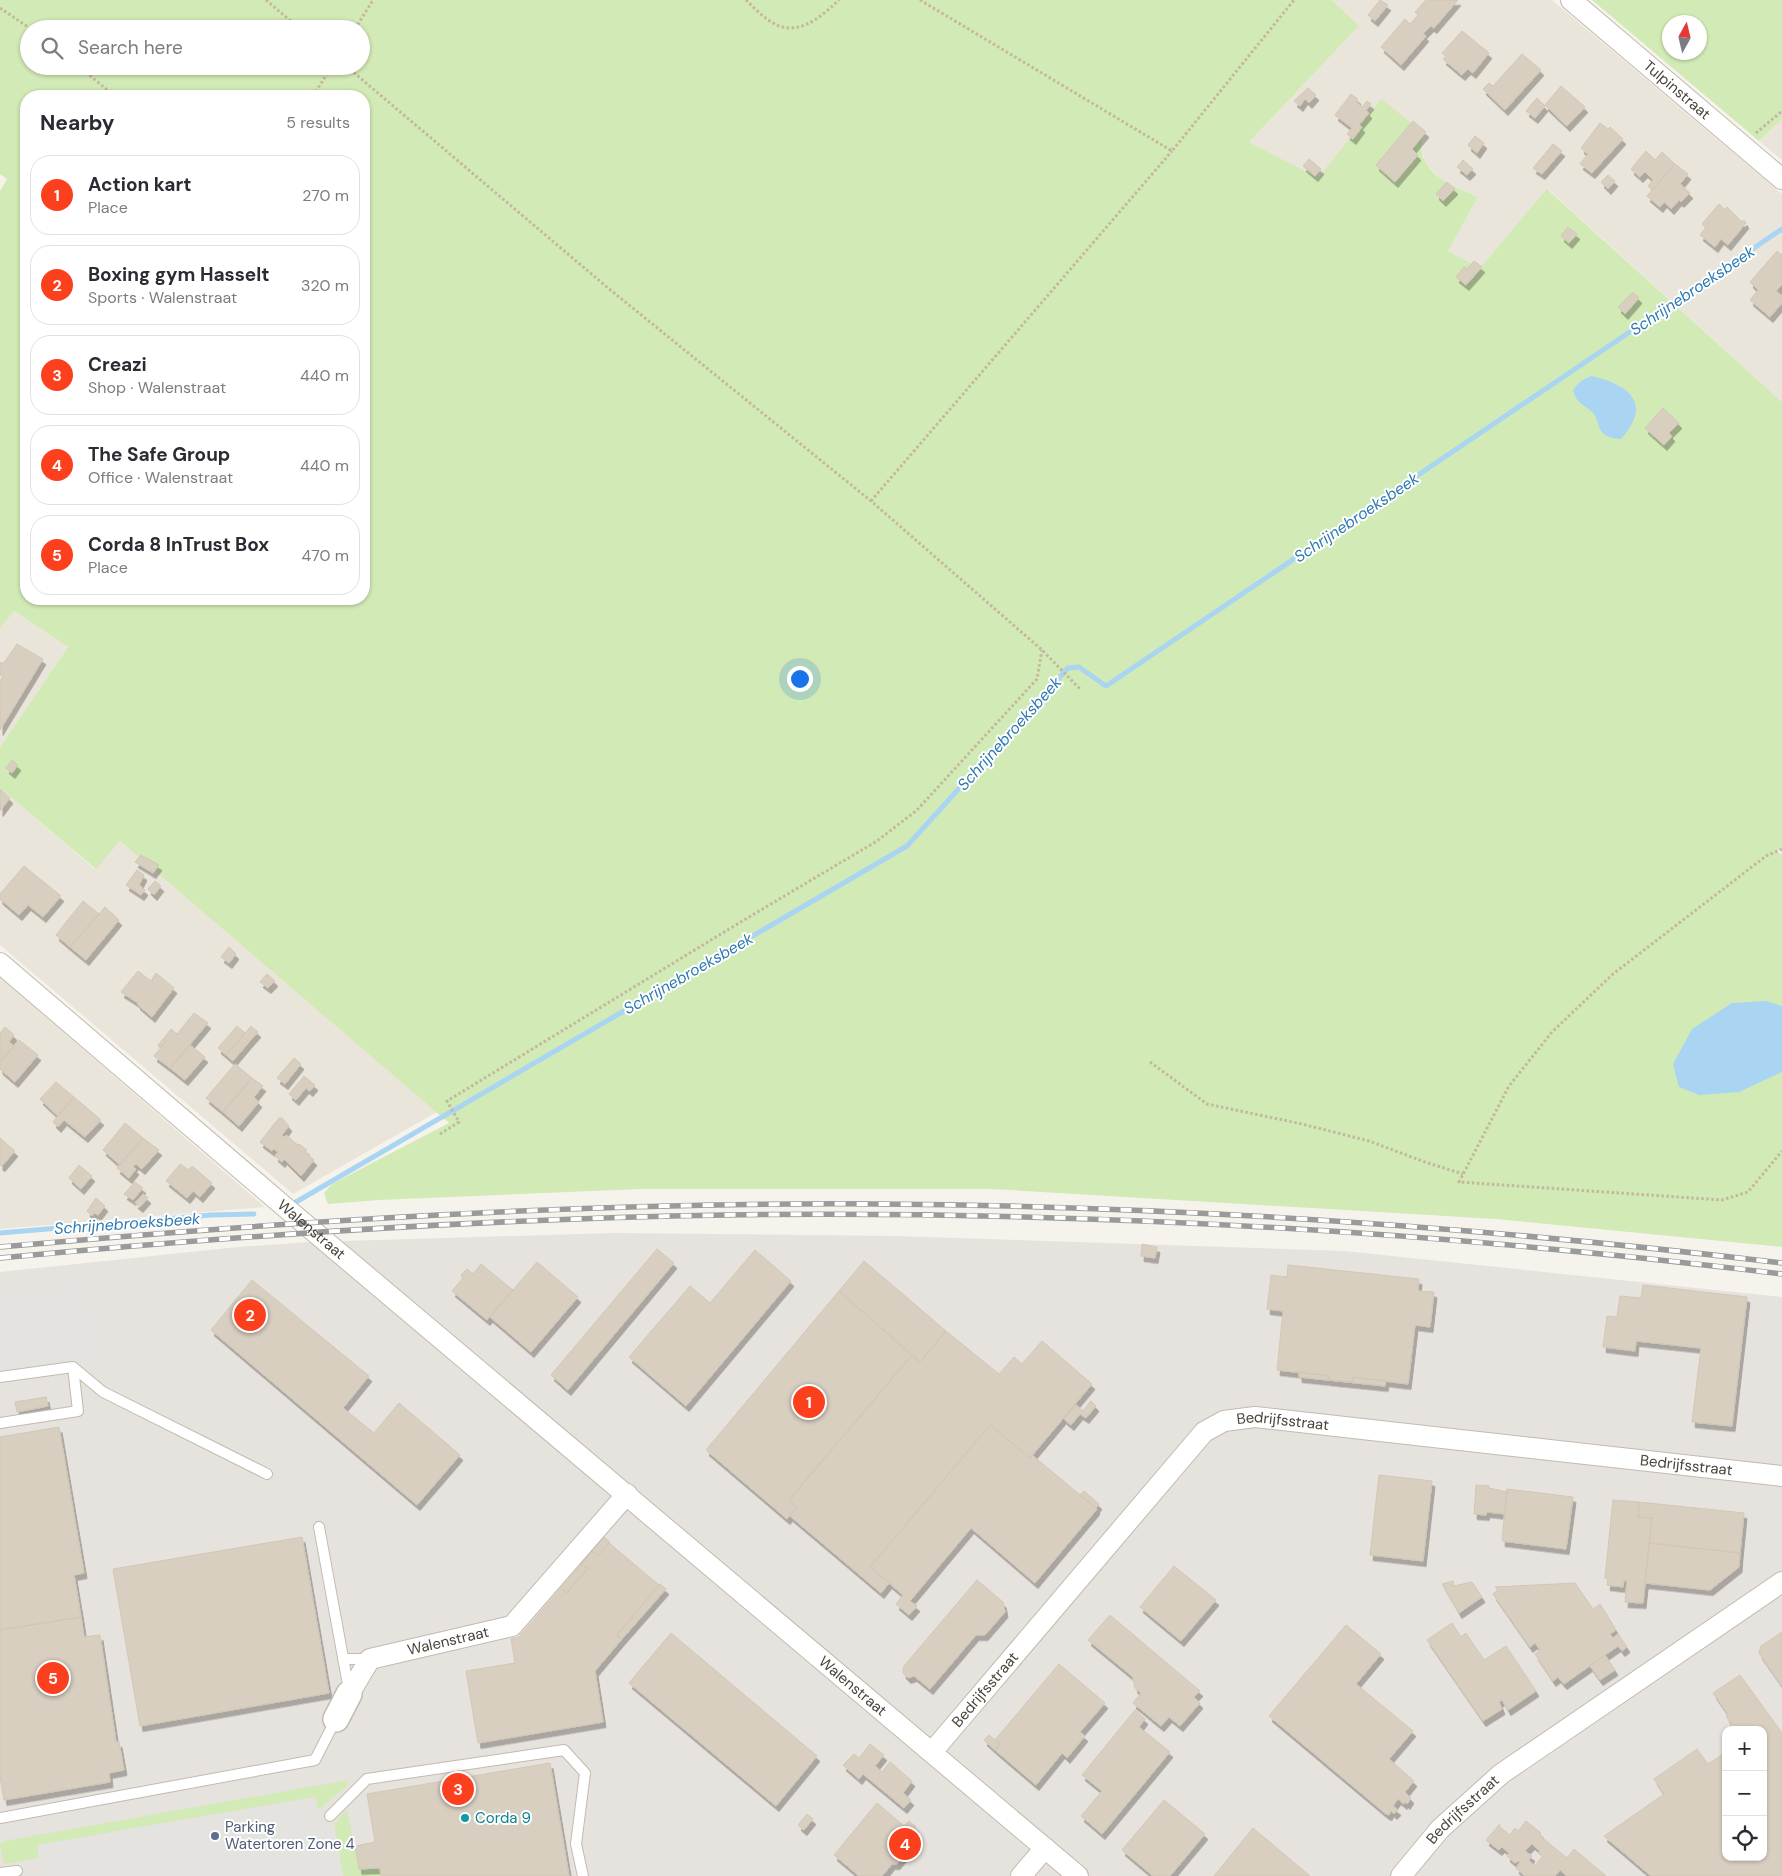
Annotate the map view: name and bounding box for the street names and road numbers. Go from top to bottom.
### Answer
street label: Tulpinstraat [1639,56,1715,124]
street label: Walenstraat [273,1195,350,1264]
street label: Bedrijfsstraat [1235,1407,1330,1435]
street label: Bedrijfsstraat [1639,1450,1734,1480]
street label: Walenstraat [405,1622,491,1660]
street label: Bedrijfsstraat [947,1648,1023,1731]
street label: Walenstraat [815,1652,891,1721]
street label: Bedrijfsstraat [1422,1770,1503,1848]

